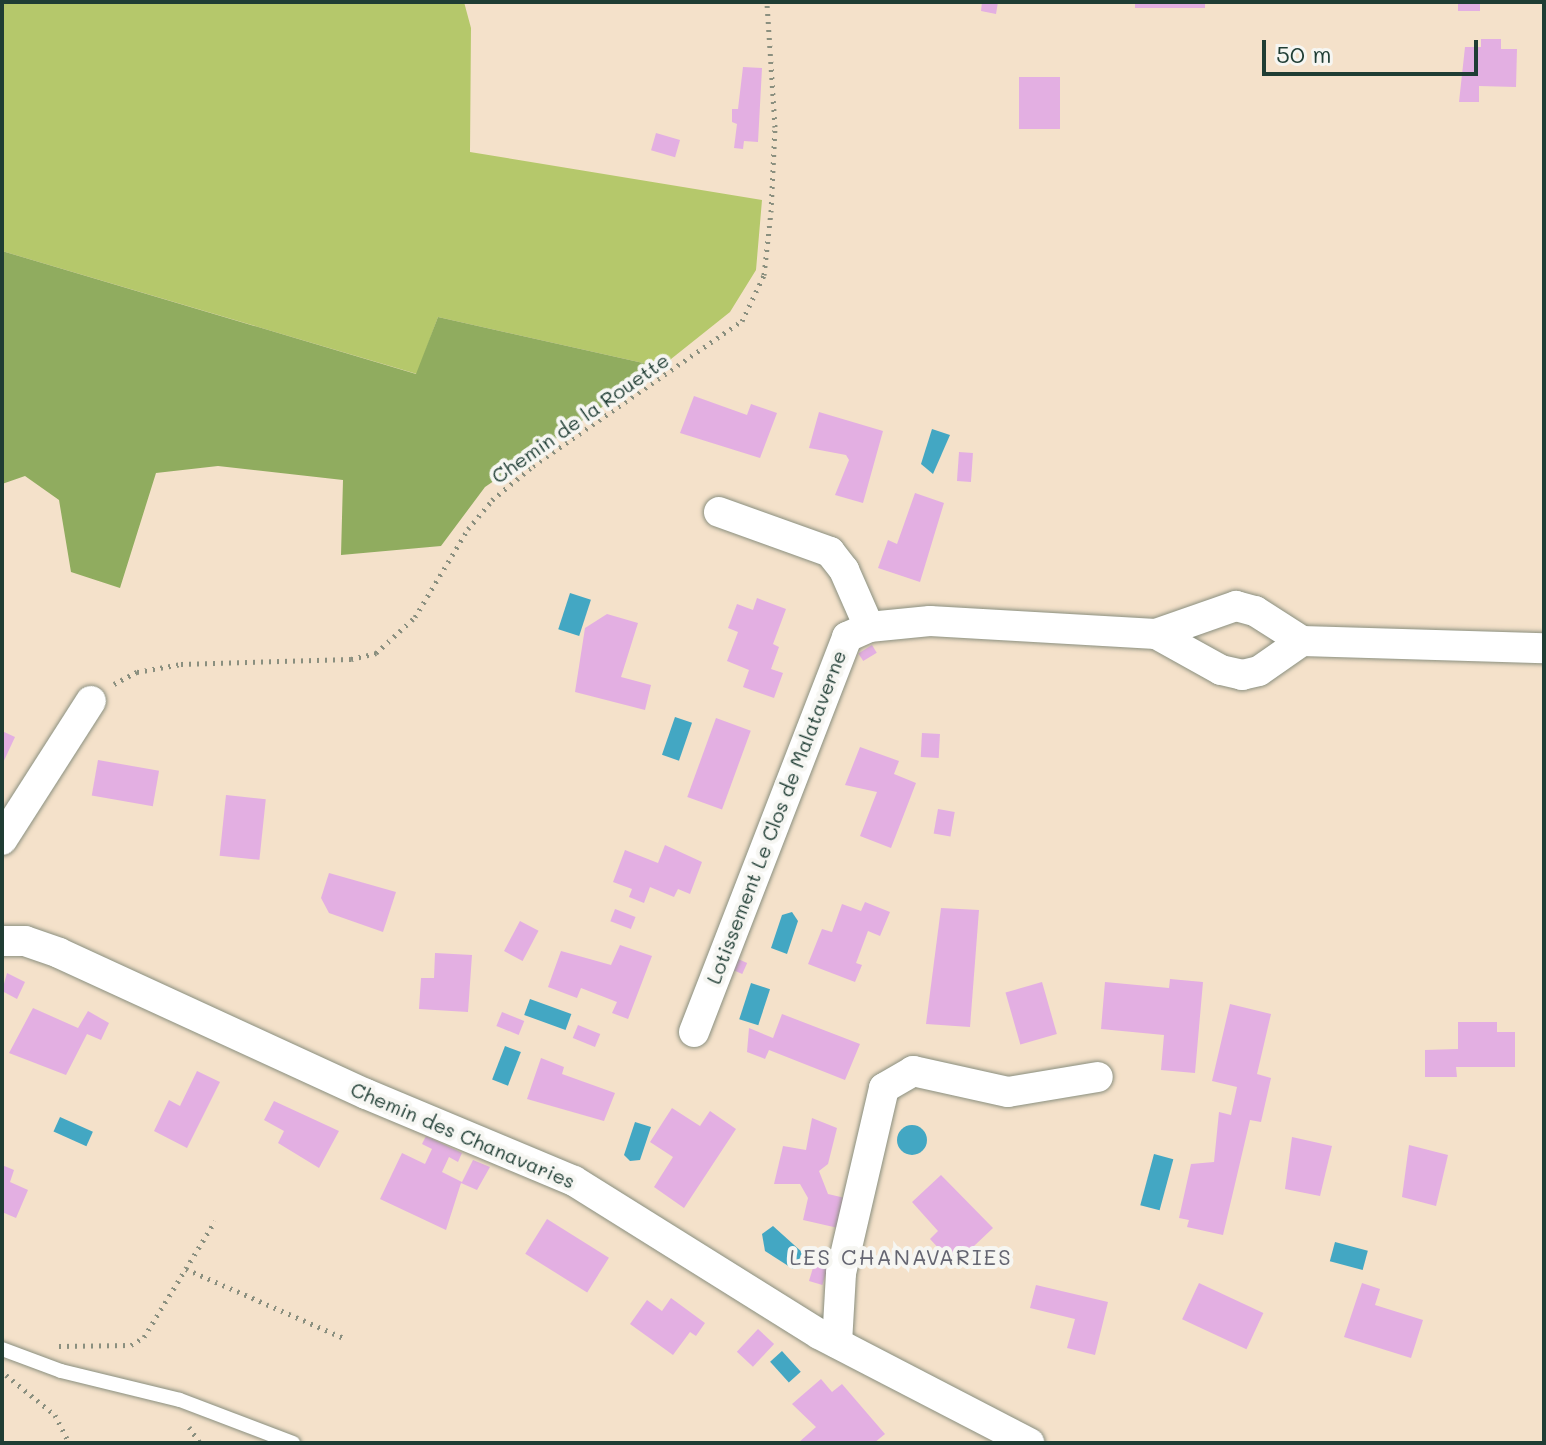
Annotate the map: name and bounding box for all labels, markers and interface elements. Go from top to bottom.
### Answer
scale bar [1266,24,1482,74]
text: 50 m [1276,38,1332,69]
street label: Chemin de la Rouette [487,348,673,488]
street label: Lotissement Le Clos de Malataverne [701,647,851,987]
street label: Chemin des Chanavaries [347,1077,579,1193]
district label: LES CHANAVARIES [789,1244,1013,1270]

